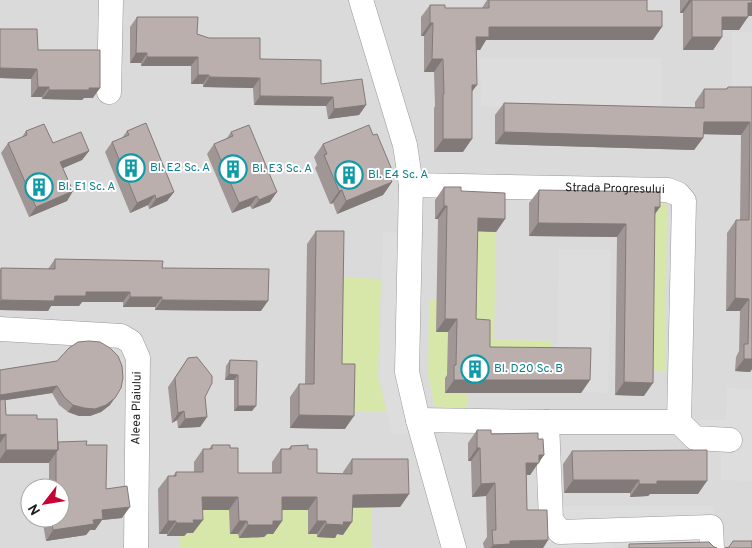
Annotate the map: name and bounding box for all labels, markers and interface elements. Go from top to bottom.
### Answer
building icon: Bl. E2 Sc. A [116,153,146,183]
building icon: Bl. E3 Sc. A [218,154,248,184]
place label: Bl. E2 Sc. A [150,160,210,176]
building icon: Bl. E4 Sc. A [334,160,364,190]
place label: Bl. E3 Sc. A [252,161,312,177]
place label: Bl. E4 Sc. A [368,167,428,183]
building icon: Bl. E1 Sc. A [24,172,54,202]
place label: Bl. E1 Sc. A [58,179,115,195]
street label: Strada Progresului [565,180,665,198]
building icon: Bl. D20 Sc. B [460,354,490,384]
place label: Bl. D20 Sc. B [494,361,563,377]
street label: Aleea Plaiului [128,371,146,445]
north arrow [20,478,70,528]
text: N [25,500,45,518]

